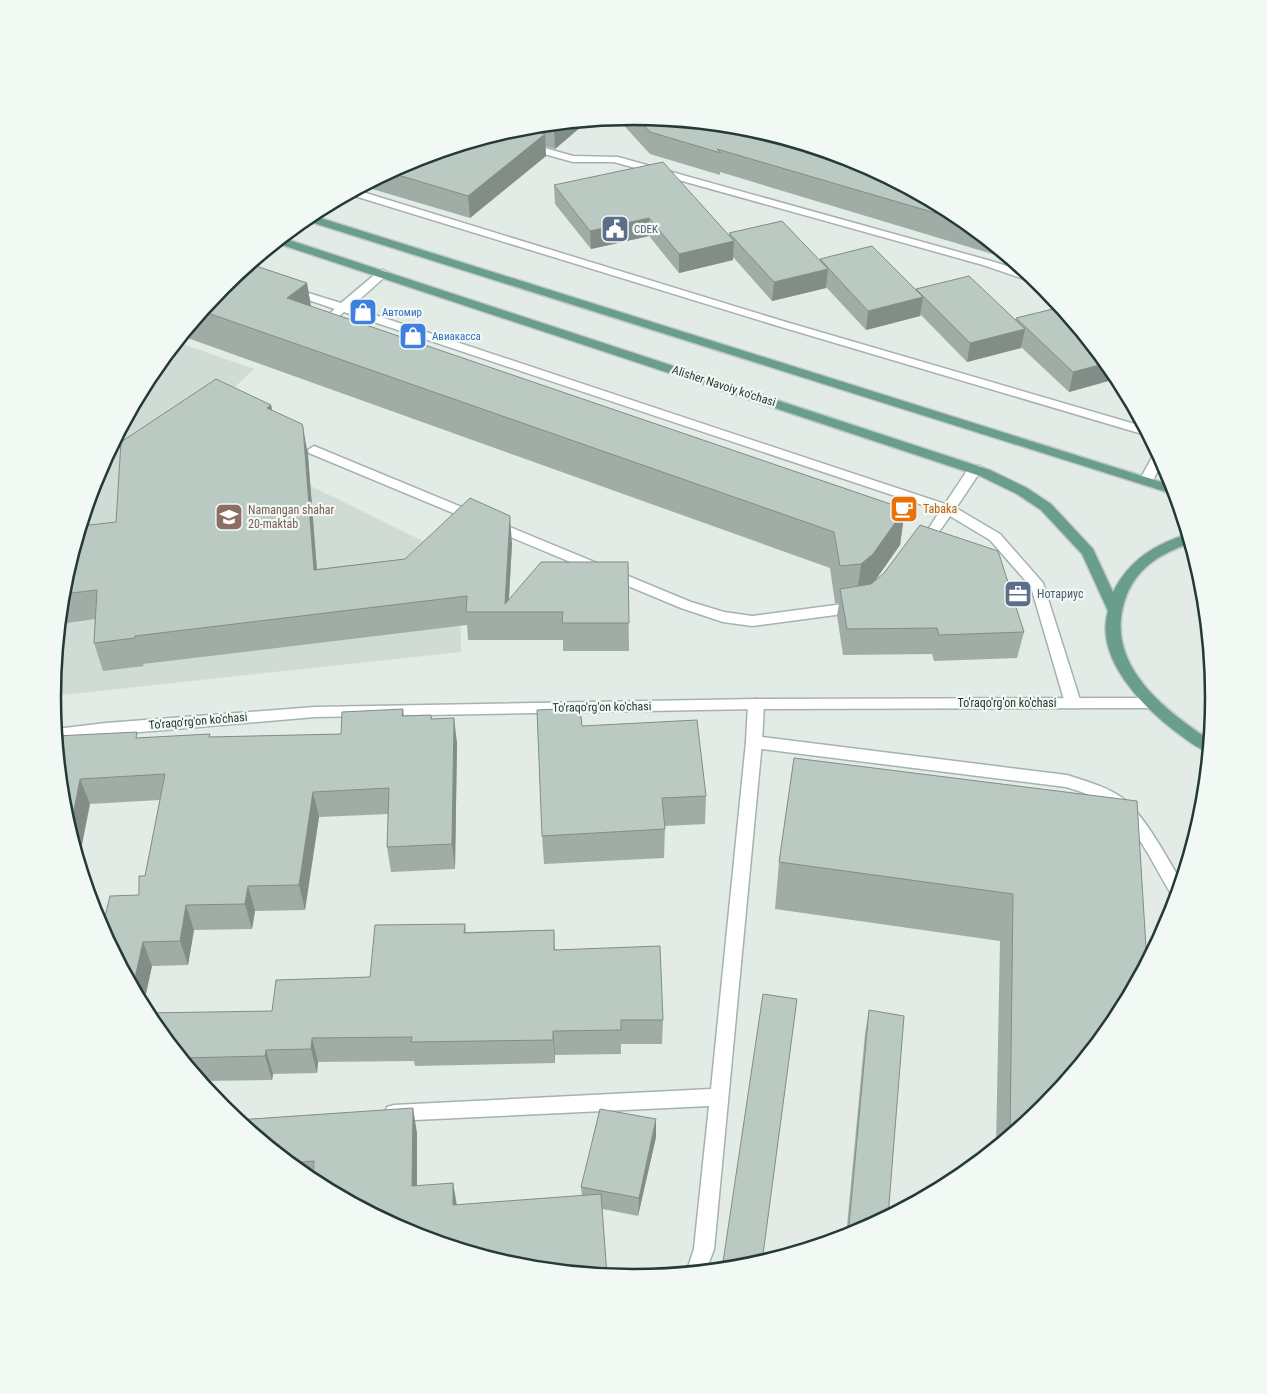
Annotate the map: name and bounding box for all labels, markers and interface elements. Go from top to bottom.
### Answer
public building icon: CDEK [600,214,630,244]
place label: CDEK [634,223,658,236]
shop icon: Автомир [348,297,378,327]
place label: Автомир [382,306,422,319]
shop icon: Авиакасса [398,321,428,351]
place label: Авиакасса [432,330,481,343]
street label: Alisher Navoiy ko'chasi [670,363,778,409]
cafe icon: Tabaka [889,494,919,524]
school or university icon: Namangan shahar 20-maktab [214,502,244,532]
place label: Tabaka [923,502,957,516]
place label: Namangan shahar 20-maktab [248,503,335,531]
office icon: Нотариус [1003,579,1033,609]
place label: Нотариус [1037,587,1084,601]
street label: To'raqo'rg'on ko'chasi [958,696,1056,710]
street label: To'raqo'rg'on ko'chasi [552,699,652,715]
street label: To'raqo'rg'on ko'chasi [148,710,248,732]

